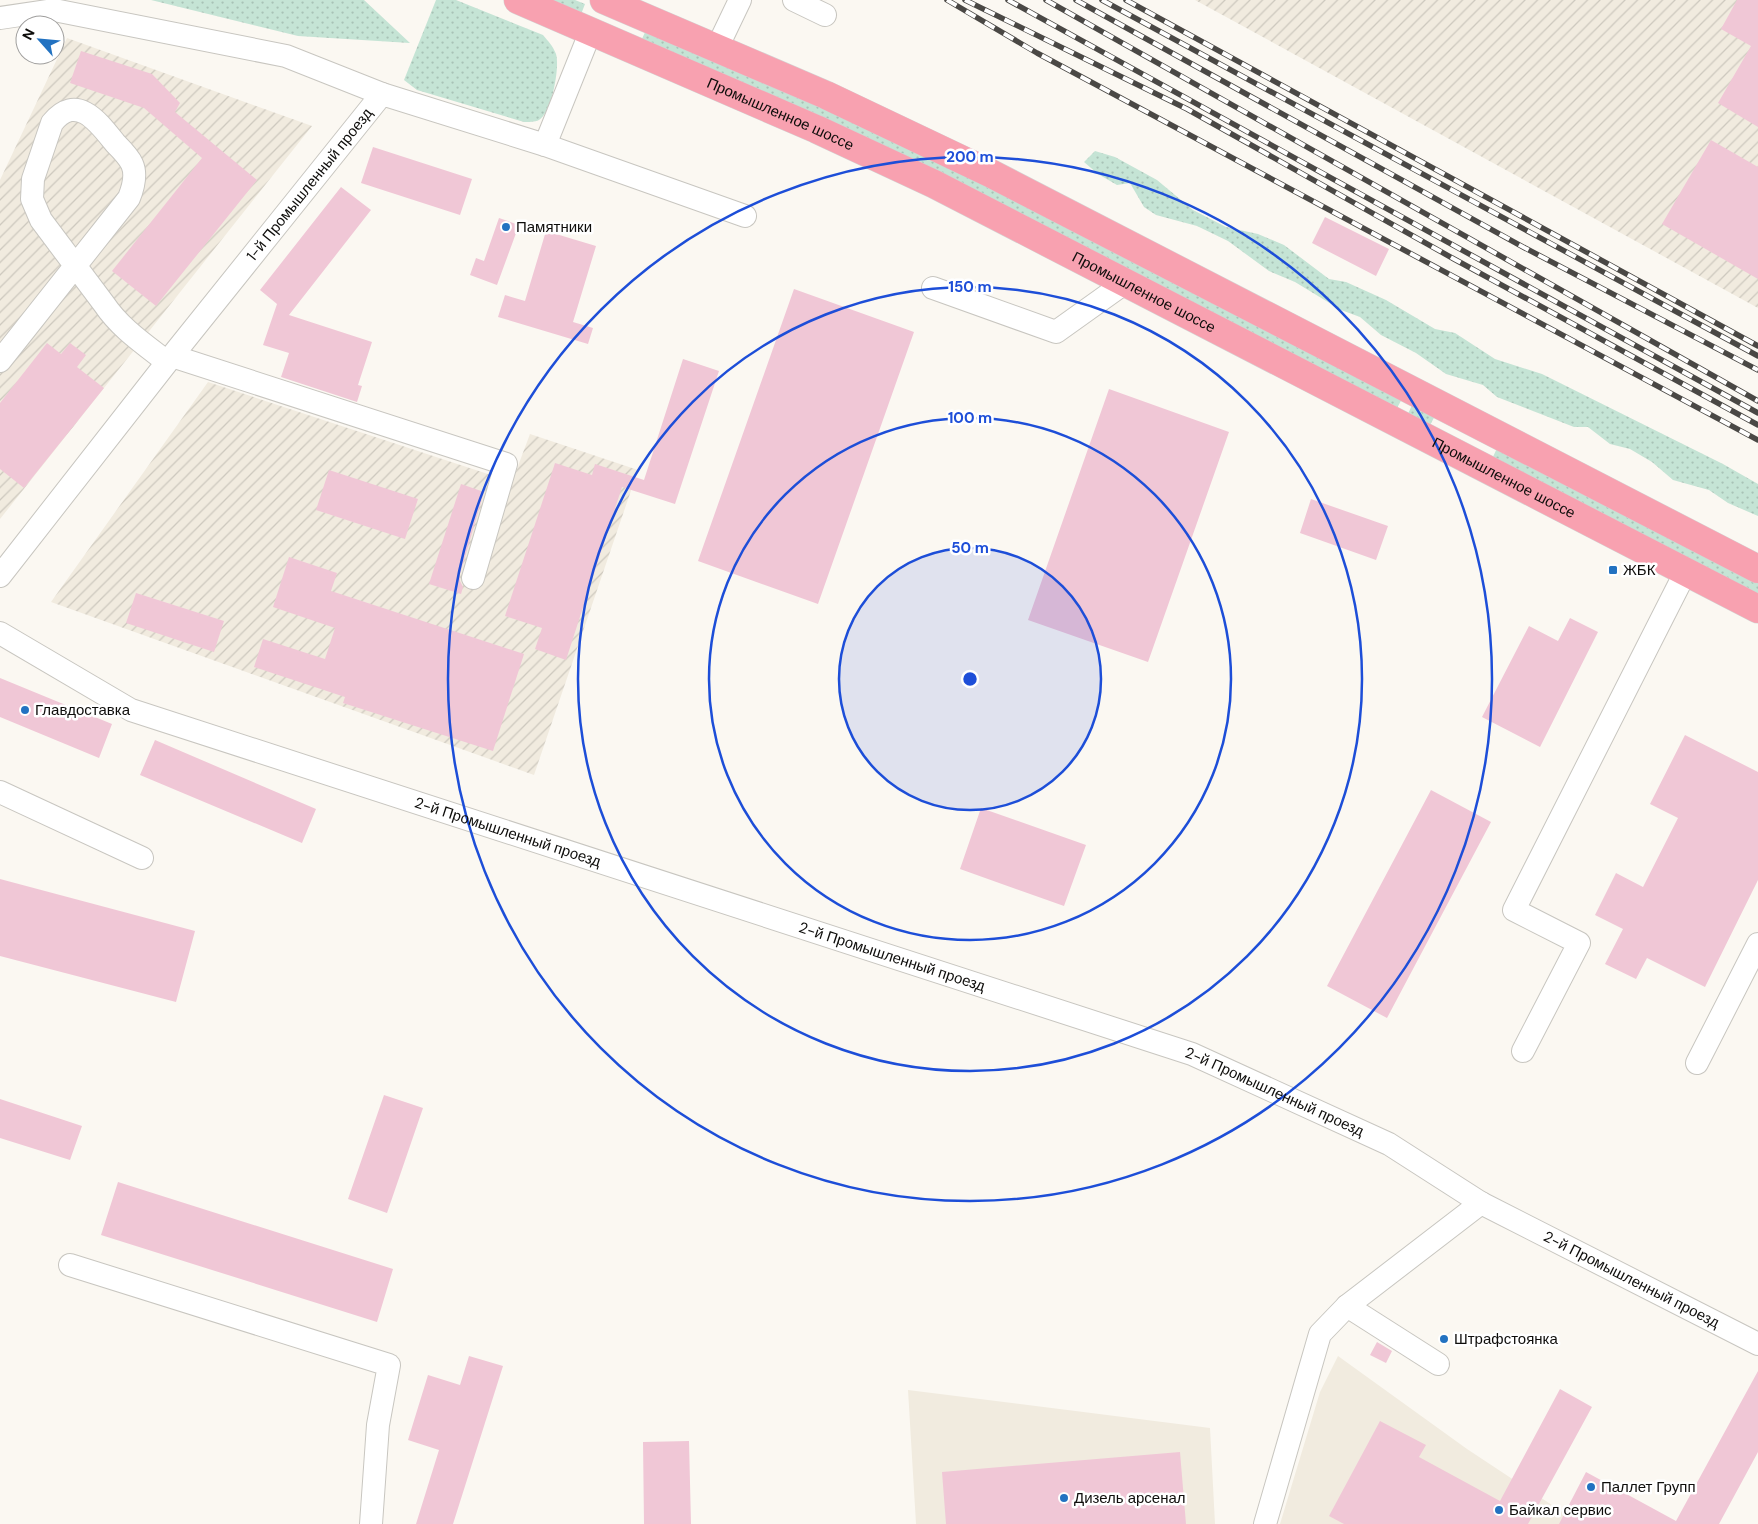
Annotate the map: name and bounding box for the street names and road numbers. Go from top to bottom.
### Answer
street label: Промышленное шоссе [704,73,857,155]
street label: 1-й Промышленный проезд [242,104,377,265]
street label: Промышленное шоссе [1069,247,1219,337]
street label: Промышленное шоссе [1429,433,1579,523]
street label: 2-й Промышленный проезд [412,793,604,872]
street label: 2-й Промышленный проезд [796,917,988,996]
street label: 2-й Промышленный проезд [1183,1042,1367,1141]
street label: 2-й Промышленный проезд [1540,1226,1723,1333]

